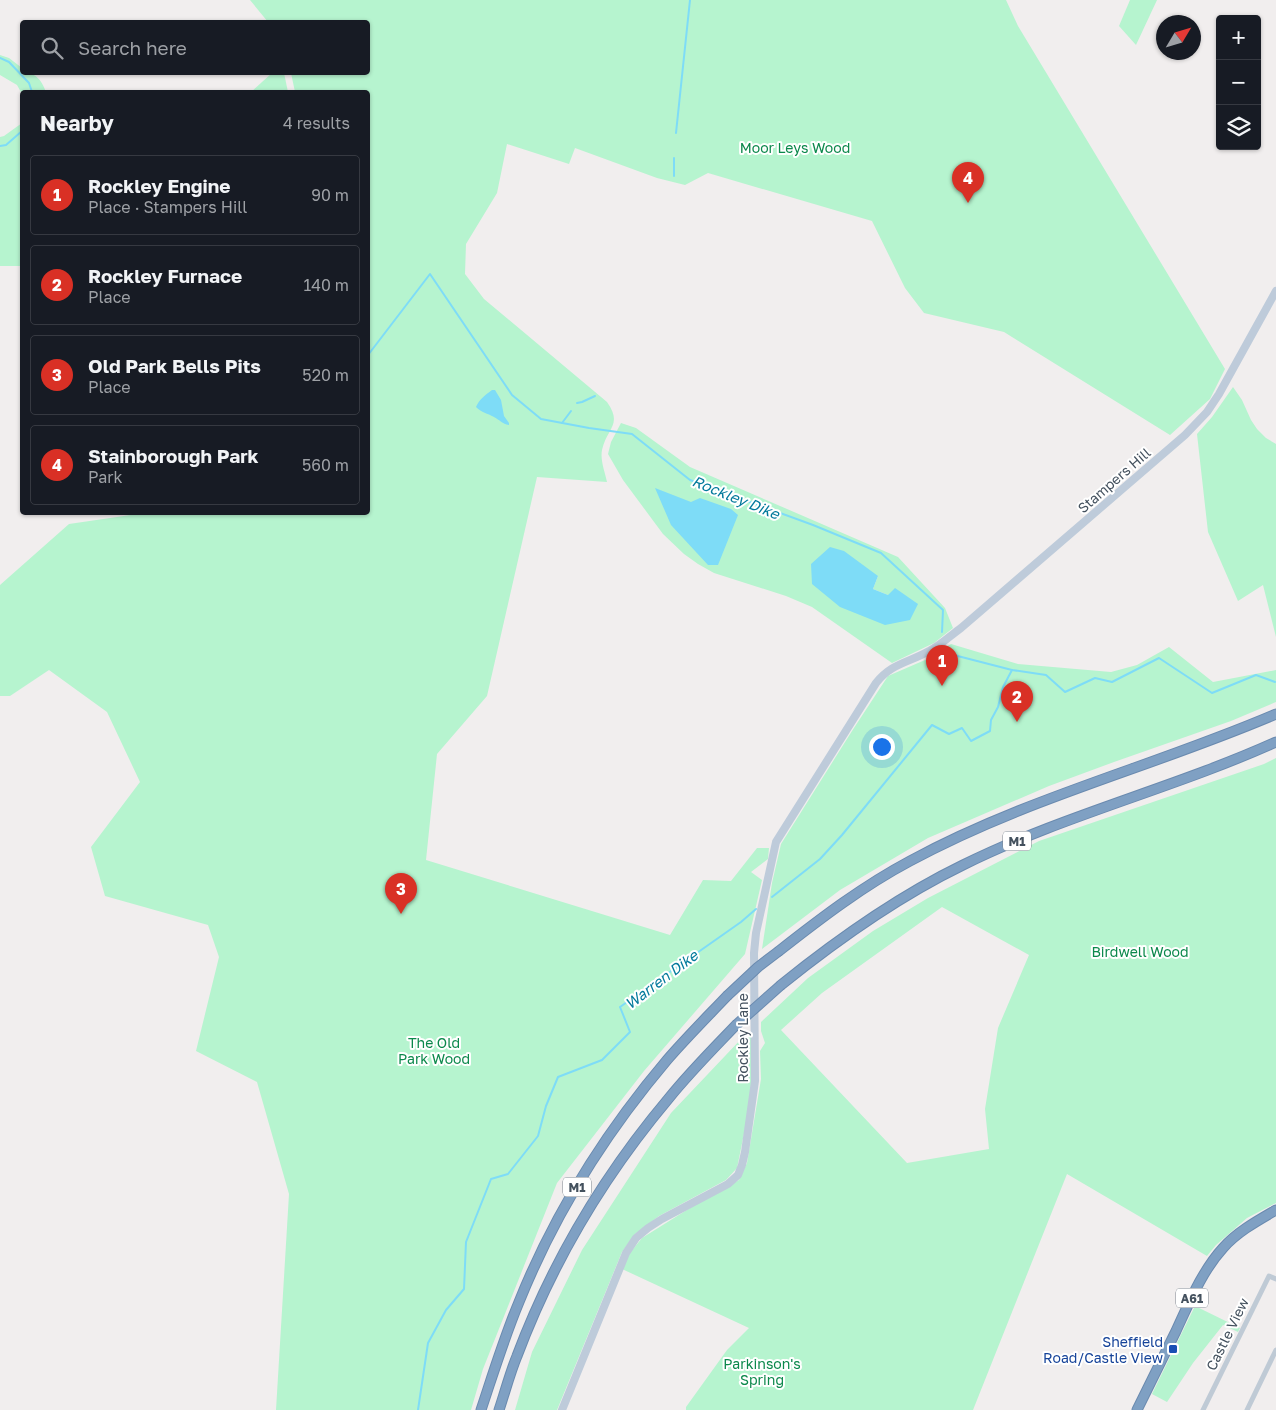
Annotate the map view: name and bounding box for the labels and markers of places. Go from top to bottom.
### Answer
pin: 4 [952,162,984,203]
pin: 1 [926,645,958,686]
pin: 2 [1001,681,1033,722]
pin: 3 [385,873,417,914]
place label: Sheffield Road/Castle View [1043,1333,1163,1366]
marker: Sheffield Road/Castle View [1167,1343,1179,1355]

